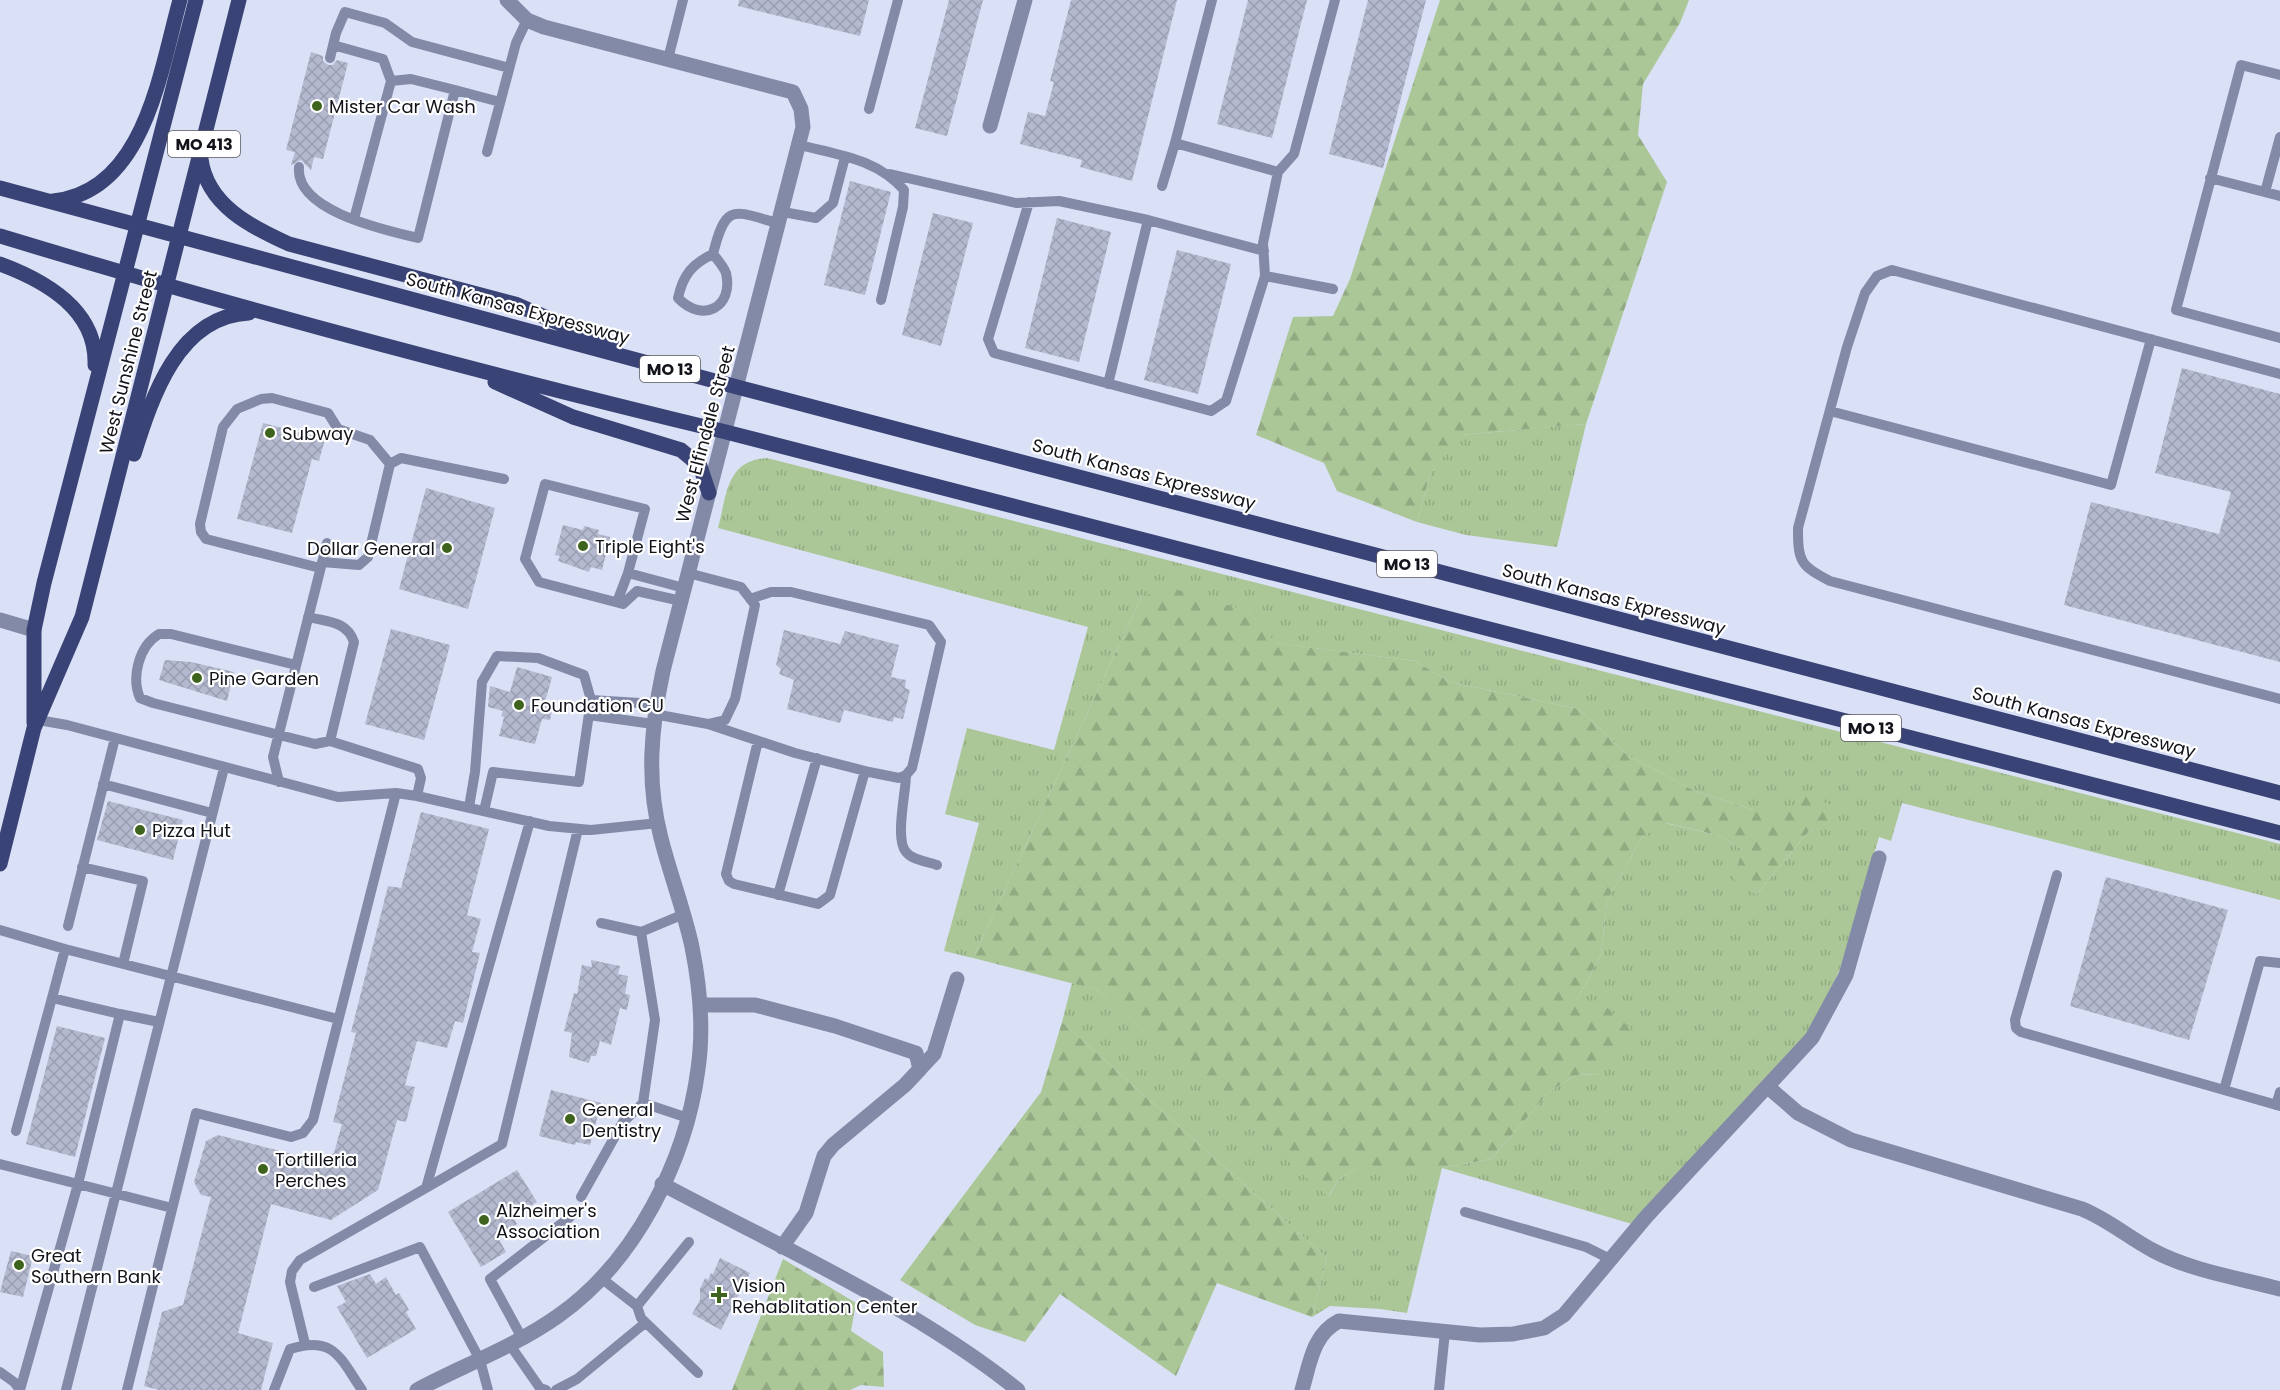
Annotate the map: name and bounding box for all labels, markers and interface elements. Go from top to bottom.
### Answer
place label: Mister Car Wash [329,94,476,119]
marker: Mister Car Wash [310,99,324,113]
road number: MO 413 [168,131,240,157]
street label: South Kansas Expressway [403,266,633,350]
street label: West Sunshine Street [93,267,163,457]
street label: West Elfindale Street [669,343,741,525]
road number: MO 13 [640,356,700,382]
place label: Subway [282,421,353,446]
marker: Subway [263,426,277,440]
street label: South Kansas Expressway [1029,432,1259,516]
place label: Triple Eight's [595,534,705,559]
place label: Dollar General [307,536,435,561]
marker: Triple Eight's [576,539,590,553]
marker: Dollar General [440,541,454,555]
road number: MO 13 [1377,551,1437,577]
street label: South Kansas Expressway [1499,557,1729,641]
place label: Pine Garden [209,666,319,691]
marker: Pine Garden [190,671,204,685]
street label: South Kansas Expressway [1969,680,2199,764]
place label: Foundation CU [531,693,664,718]
marker: Foundation CU [512,698,526,712]
road number: MO 13 [1841,715,1901,741]
place label: Pizza Hut [152,818,231,843]
marker: Pizza Hut [133,823,147,837]
place label: General Dentistry [582,1097,661,1143]
marker: General Dentistry [563,1112,577,1126]
place label: Tortilleria Perches [275,1147,357,1193]
marker: Tortilleria Perches [256,1162,270,1176]
place label: Alzheimer's Association [496,1198,600,1244]
marker: Alzheimer's Association [477,1213,491,1227]
place label: Great Southern Bank [31,1243,162,1289]
marker: Great Southern Bank [12,1258,26,1272]
place label: Vision Rehablitation Center [732,1273,918,1319]
marker: Vision Rehablitation Center [710,1286,728,1304]

